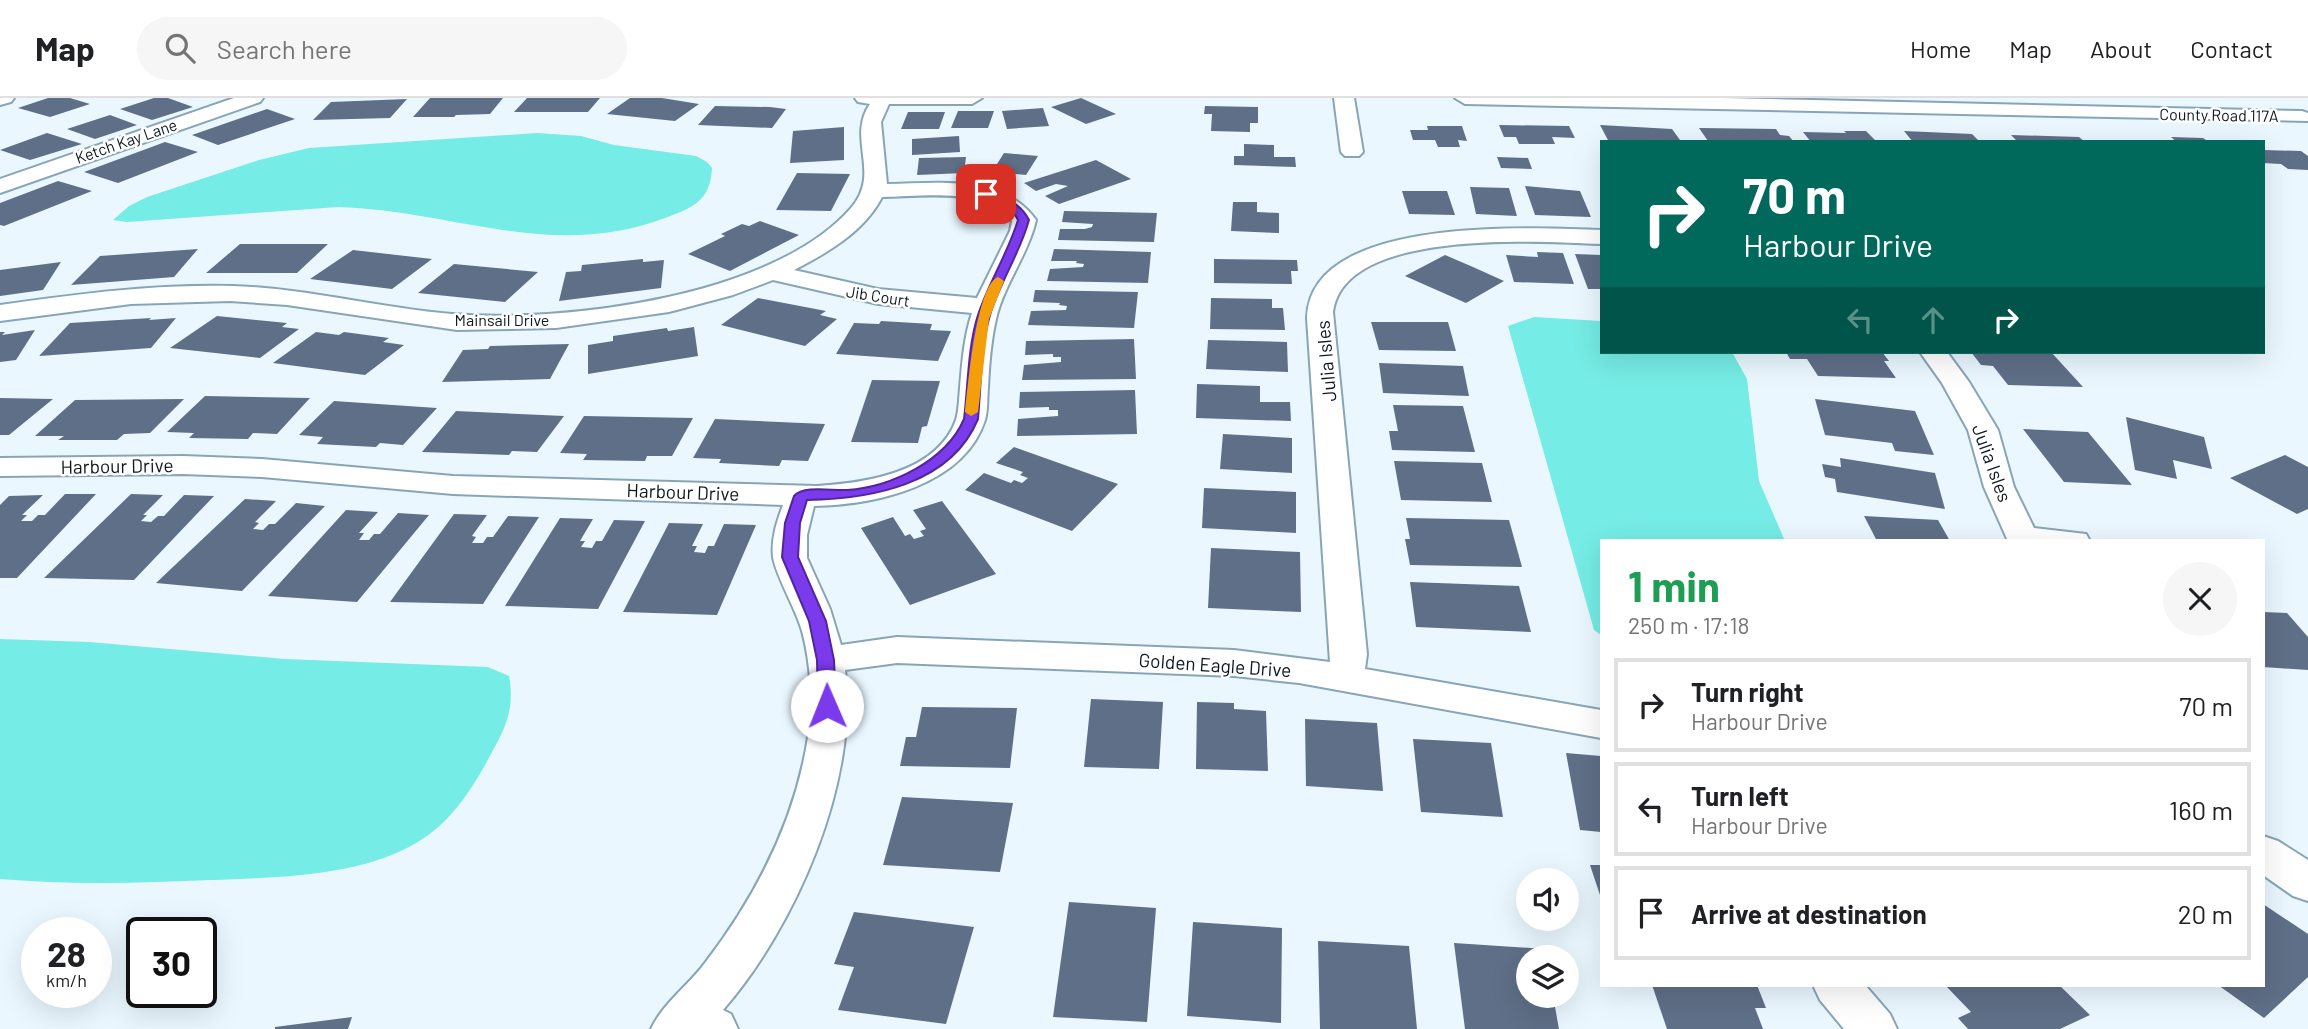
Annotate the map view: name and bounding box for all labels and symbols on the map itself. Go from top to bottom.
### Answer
street label: County Road 117A [2159,104,2279,125]
street label: Ketch Kay Lane [72,114,179,167]
pin [956,164,1016,224]
street label: Jib Court [845,281,911,310]
street label: Mainsail Drive [455,310,549,329]
street label: Julia Isles [1310,319,1341,403]
street label: Julia Isles [1968,421,2017,505]
street label: Harbour Drive [60,453,174,478]
street label: Harbour Drive [626,478,740,505]
street label: Golden Eagle Drive [1138,648,1292,681]
position arrow [790,669,864,743]
speed limit sign: 30 [126,917,217,1008]

